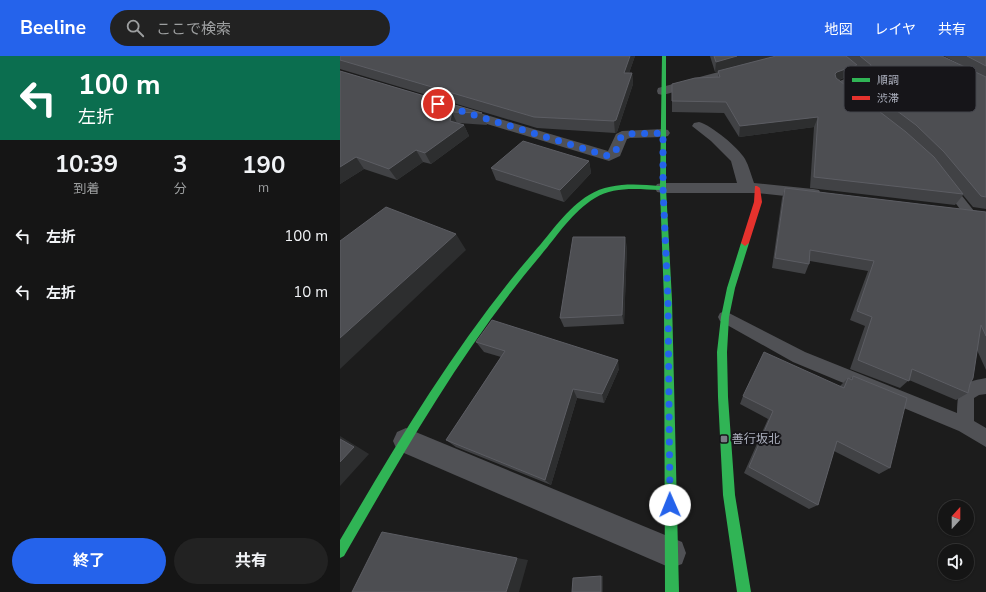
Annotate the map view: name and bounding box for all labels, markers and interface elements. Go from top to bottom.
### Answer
search box [110,10,390,46]
text: Beeline [20,15,86,41]
icon: search [124,17,146,39]
text: ここで検索 [156,19,231,39]
text: 地図 [824,20,852,39]
text: レイヤ [874,20,916,39]
text: 共有 [938,20,966,39]
text: 100 m [78,66,161,104]
legend [844,66,976,112]
icon: left [12,72,64,124]
text: 順調 [877,73,899,88]
pin [421,87,455,121]
text: 渋滞 [877,91,899,106]
icon: arrive [427,93,449,115]
text: 左折 [78,105,114,129]
text: 10:39 [55,148,118,180]
text: 3 [173,148,187,180]
text: 190 [242,149,285,181]
text: m [258,179,269,197]
text: 到着 [73,180,99,198]
text: 分 [174,180,187,198]
icon: left [12,225,34,247]
text: 100 m [284,226,328,246]
text: 左折 [46,227,76,247]
icon: left [12,281,34,303]
text: 10 m [293,282,328,302]
text: 左折 [46,283,76,303]
place label: 善行坂北 [732,431,780,447]
marker: 善行坂北 [719,434,729,444]
position arrow [649,484,691,526]
north arrow [938,500,974,536]
map controls [938,500,974,580]
button: 終了 [12,538,166,584]
button: 共有 [174,538,328,584]
button: sound [938,544,974,580]

